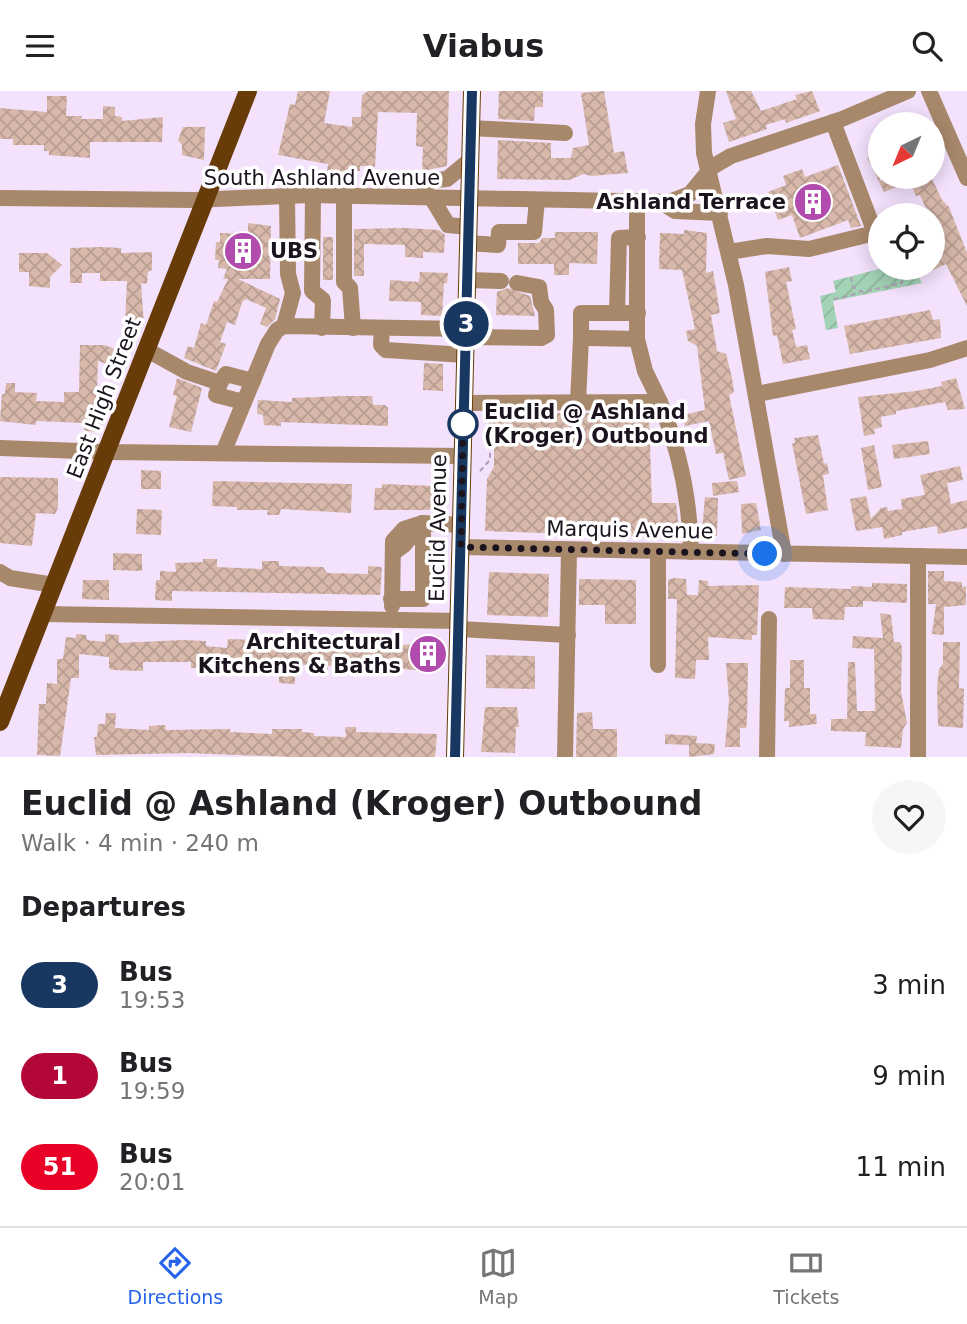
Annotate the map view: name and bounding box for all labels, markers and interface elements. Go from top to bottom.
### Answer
icon: menu [21,27,59,65]
text: Viabus [423,27,544,65]
icon: search [908,27,946,65]
north arrow [868,112,945,189]
map controls [868,112,945,280]
street label: South Ashland Avenue [204,166,440,190]
building icon: Ashland Terrace [792,181,834,223]
place label: Ashland Terrace [596,190,786,214]
button: locate [868,203,945,280]
building icon: UBS [222,230,264,272]
place label: UBS [270,239,318,263]
line badge: 3 [443,301,489,347]
text: 3 [458,310,474,338]
street label: East High Street [62,314,146,482]
place label: Euclid @ Ashland (Kroger) Outbound [484,400,708,448]
marker: Euclid @ Ashland (Kroger) Outbound [448,409,478,439]
street label: Euclid Avenue [425,454,451,602]
street label: Marquis Avenue [546,517,714,543]
your location [747,536,782,571]
place label: Architectural Kitchens & Baths [198,630,401,678]
building icon: Architectural Kitchens & Baths [407,633,449,675]
button: heart [872,780,946,854]
text: Euclid @ Ashland (Kroger) Outbound [21,784,702,823]
text: Walk · 4 min · 240 m [21,830,259,856]
text: Departures [21,892,186,922]
text: Bus [119,957,173,987]
text: 3 min [872,970,946,1000]
text: 3 [51,971,68,999]
text: 19:53 [119,987,185,1013]
text: Bus [119,1048,173,1078]
text: 9 min [872,1061,946,1091]
text: 1 [51,1062,68,1090]
text: 19:59 [119,1078,185,1104]
text: Bus [119,1139,173,1169]
text: 11 min [856,1152,946,1182]
text: 51 [43,1153,76,1181]
text: 20:01 [119,1169,185,1195]
tab: Directions [128,1244,223,1308]
tab: Map [478,1244,518,1308]
tab: Tickets [773,1244,839,1308]

